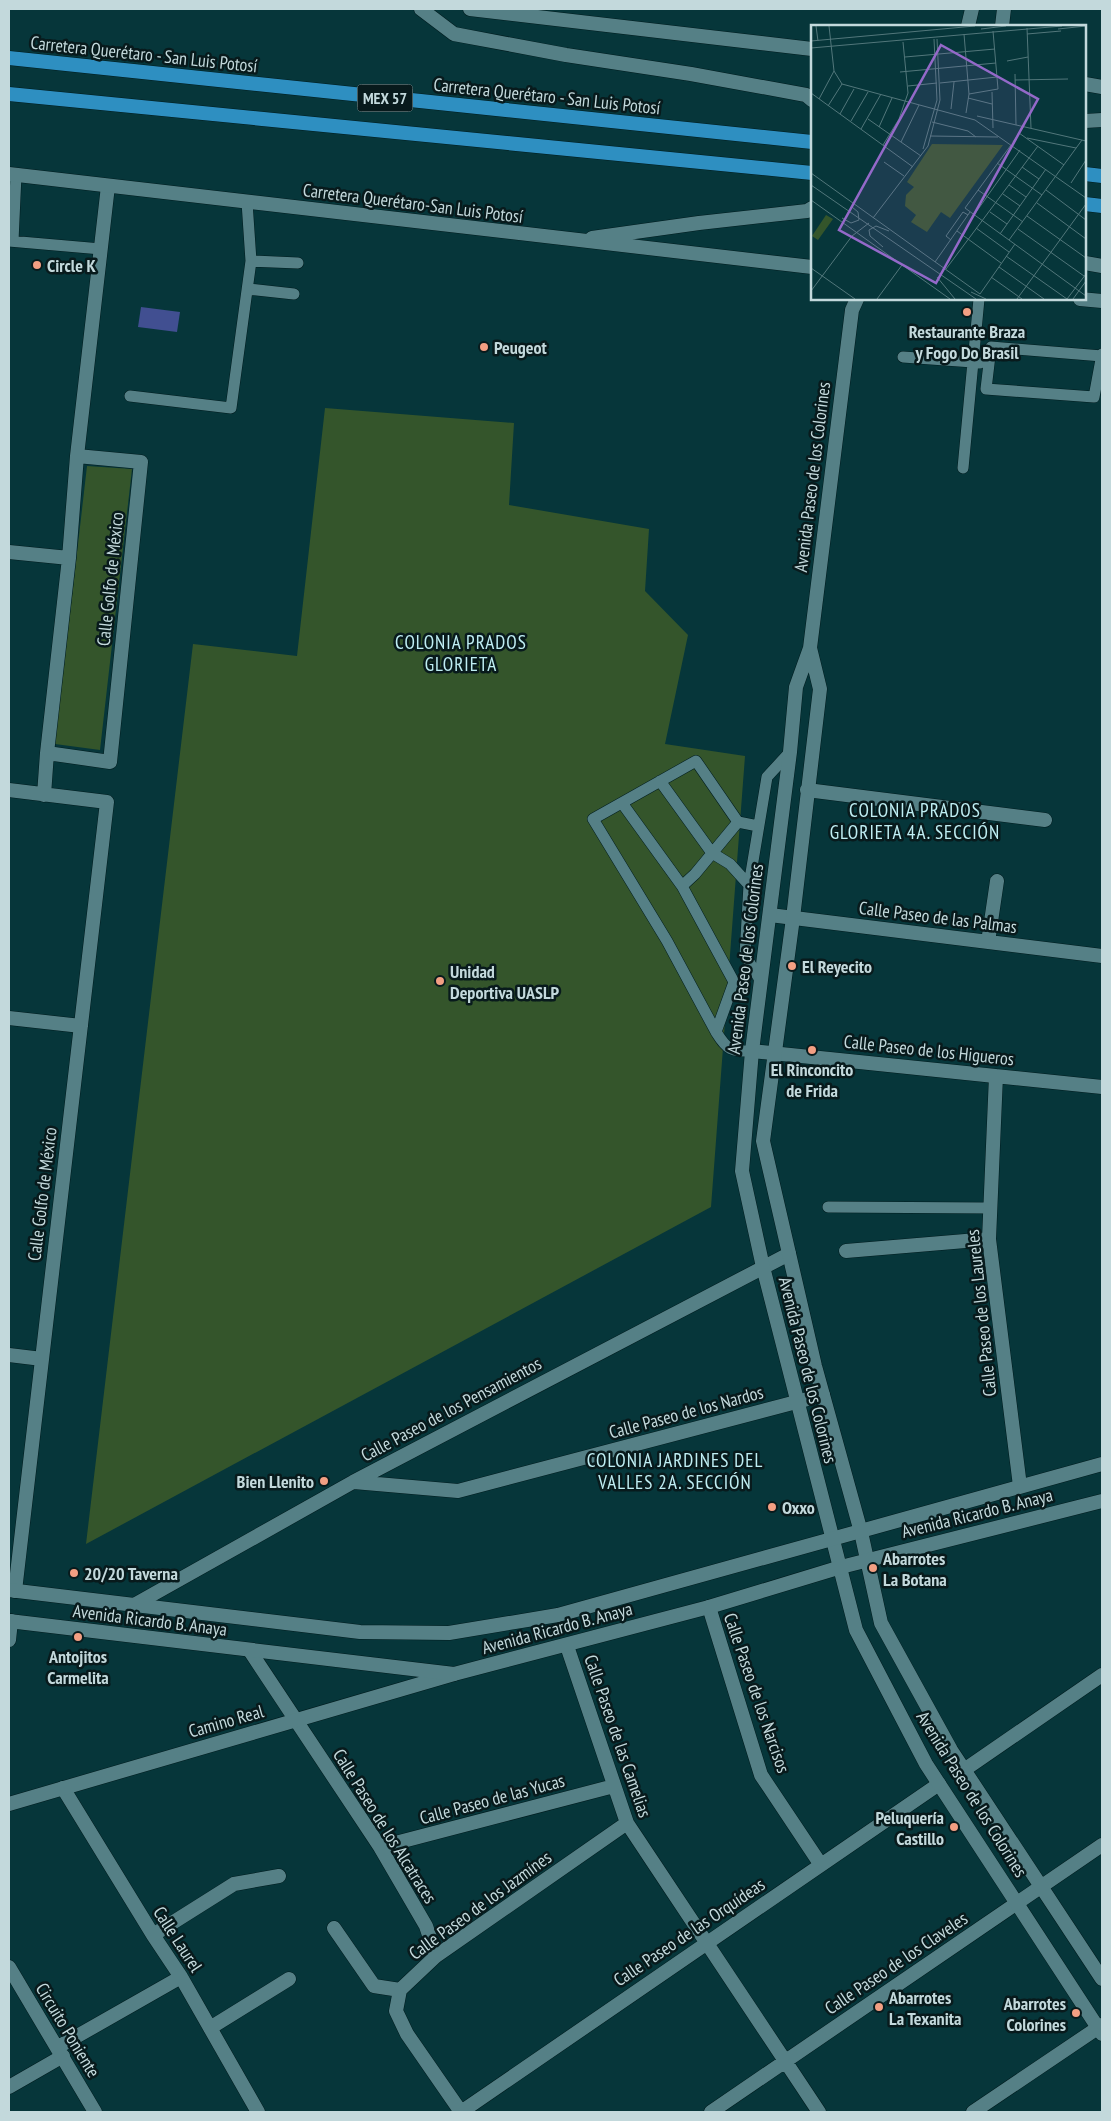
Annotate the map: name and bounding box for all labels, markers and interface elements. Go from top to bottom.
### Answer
inset map [811,25,1086,300]
street label: Carretera Querétaro - San Luis Potosí [29,31,259,77]
street label: Carretera Querétaro - San Luis Potosí [432,73,662,119]
road number: MEX 57 [358,85,412,112]
street label: Carretera Querétaro-San Luis Potosí [302,178,525,228]
place label: Circle K [47,254,97,277]
marker: Circle K [31,259,43,271]
marker: Restaurante Braza y Fogo Do Brasil [961,306,973,318]
place label: Restaurante Braza y Fogo Do Brasil [909,320,1025,364]
place label: Peugeot [494,336,547,359]
marker: Peugeot [478,341,490,353]
street label: Avenida Paseo de los Colorines [789,381,835,573]
street label: Calle Golfo de México [92,511,128,647]
district label: COLONIA PRADOS GLORIETA [395,630,527,676]
district label: COLONIA PRADOS GLORIETA 4A. SECCIÓN [830,798,1000,844]
street label: Avenida Paseo de los Colorines [722,863,768,1055]
street label: Calle Paseo de las Palmas [858,896,1018,938]
place label: El Reyecito [802,955,872,978]
place label: Unidad Deportiva UASLP [450,960,560,1004]
marker: El Reyecito [786,960,798,972]
marker: Unidad Deportiva UASLP [434,975,446,987]
street label: Calle Paseo de los Higueros [843,1030,1015,1070]
marker: El Rinconcito de Frida [806,1044,818,1056]
place label: El Rinconcito de Frida [771,1058,853,1102]
street label: Calle Golfo de México [22,1126,62,1262]
street label: Calle Paseo de los Laureles [961,1228,1001,1398]
street label: Avenida Paseo de los Colorines [774,1274,842,1466]
street label: Calle Paseo de los Pensamientos [357,1352,545,1466]
street label: Calle Paseo de los Nardos [606,1380,766,1444]
district label: COLONIA JARDINES DEL VALLES 2A. SECCIÓN [587,1448,763,1494]
place label: Bien Llenito [237,1470,314,1493]
marker: Bien Llenito [318,1475,330,1487]
street label: Avenida Ricardo B. Anaya [899,1483,1055,1543]
place label: Oxxo [782,1496,815,1519]
marker: Oxxo [766,1501,778,1513]
place label: Abarrotes La Botana [882,1547,947,1591]
place label: 20/20 Taverna [84,1562,178,1585]
marker: Abarrotes La Botana [867,1562,879,1574]
marker: 20/20 Taverna [68,1567,80,1579]
street label: Avenida Ricardo B. Anaya [479,1597,635,1659]
street label: Avenida Ricardo B. Anaya [72,1599,228,1641]
street label: Calle Paseo de los Narcisos [719,1610,795,1776]
marker: Antojitos Carmelita [72,1631,84,1643]
place label: Antojitos Carmelita [47,1645,109,1689]
street label: Calle Paseo de las Camelias [579,1652,657,1820]
street label: Camino Real [186,1699,267,1743]
street label: Avenida Paseo de los Colorines [912,1707,1032,1881]
street label: Calle Paseo de los Alcatraces [328,1744,442,1908]
street label: Calle Paseo de las Yucas [417,1769,567,1829]
place label: Peluquería Castillo [875,1806,944,1850]
marker: Peluquería Castillo [948,1821,960,1833]
street label: Calle Paseo de los Jazmínes [404,1846,556,1964]
street label: Calle Paseo de las Orquídeas [609,1873,769,1991]
street label: Calle Laurel [148,1902,208,1977]
street label: Calle Paseo de los Claveles [820,1907,972,2019]
street label: Circuito Poniente [31,1978,105,2082]
place label: Abarrotes La Texanita [888,1986,961,2030]
place label: Abarrotes Colorines [1003,1992,1066,2036]
marker: Abarrotes La Texanita [873,2001,885,2013]
marker: Abarrotes Colorines [1070,2007,1082,2019]

